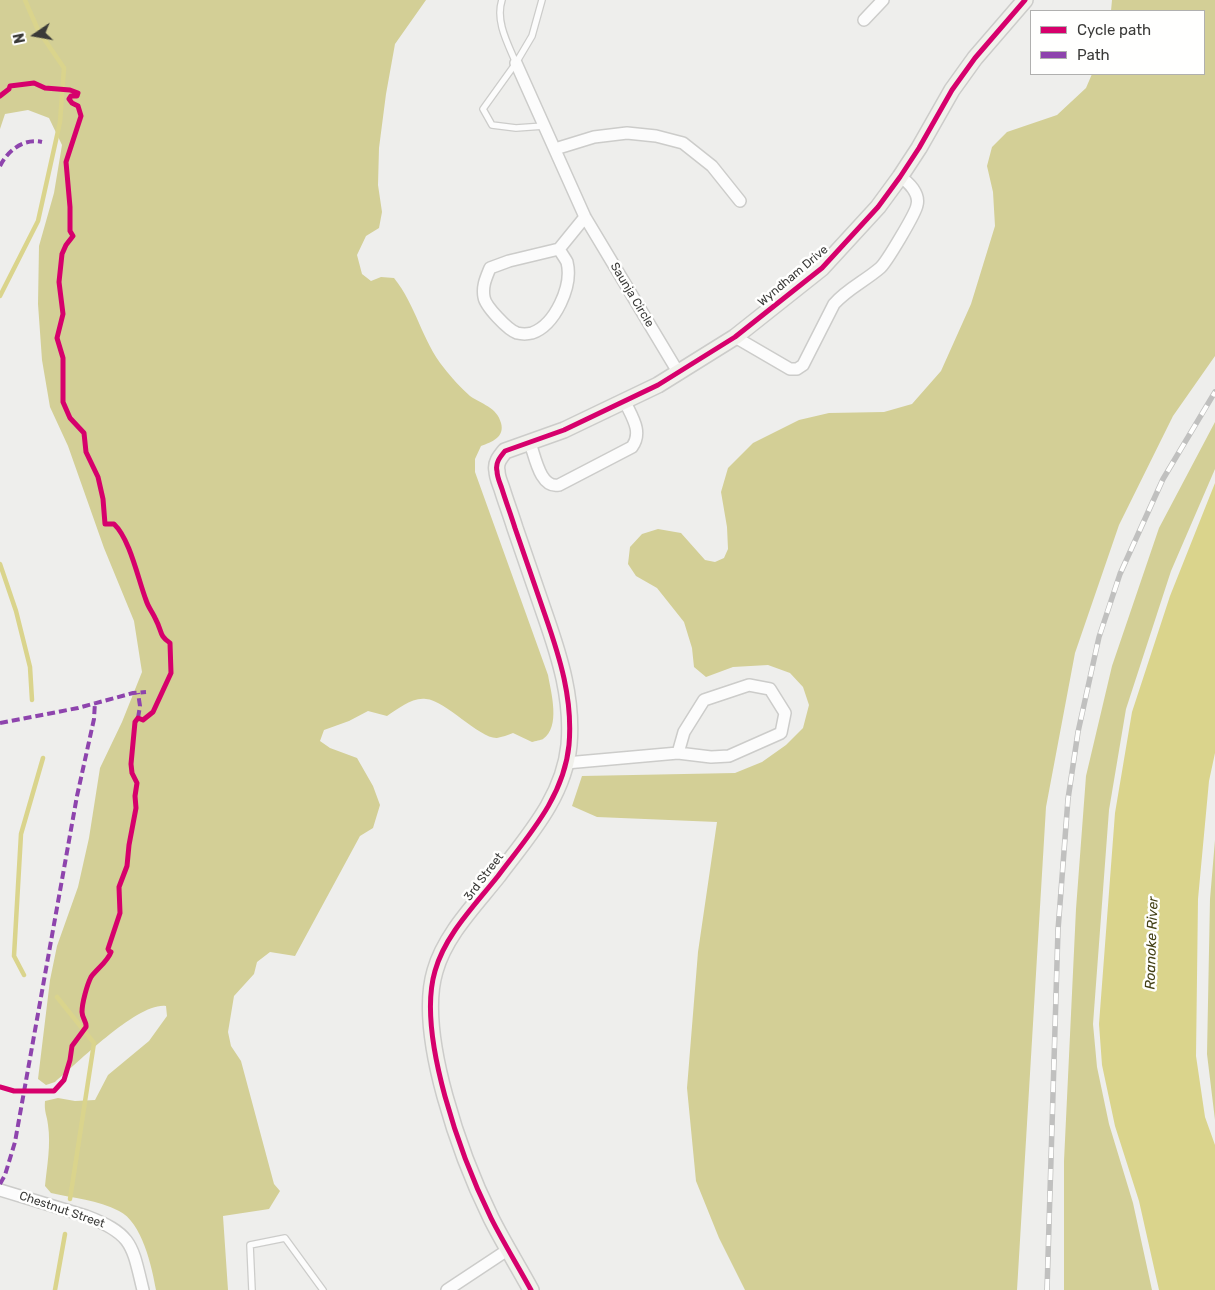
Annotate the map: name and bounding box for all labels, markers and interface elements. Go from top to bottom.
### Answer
north arrow [10,10,60,60]
legend [1030,10,1205,75]
text: Cycle path [1077,21,1151,39]
text: N [10,32,29,45]
text: Path [1077,46,1110,64]
street label: Wyndham Drive [755,243,831,309]
street label: Saunja Circle [607,260,657,330]
street label: 3rd Street [461,850,507,904]
water label: Roanoke River [1142,896,1162,990]
street label: Chestnut Street [17,1189,107,1231]

